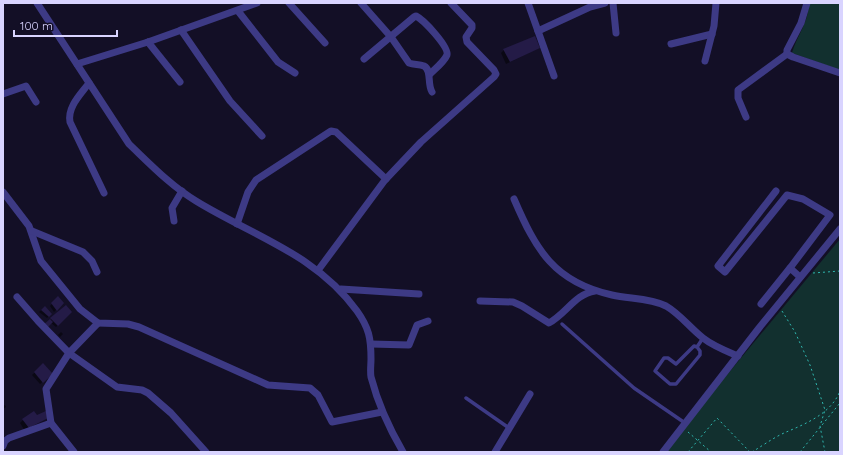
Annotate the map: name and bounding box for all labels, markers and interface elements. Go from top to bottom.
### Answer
scale bar [14,12,117,38]
text: 100 m [20,18,53,33]

